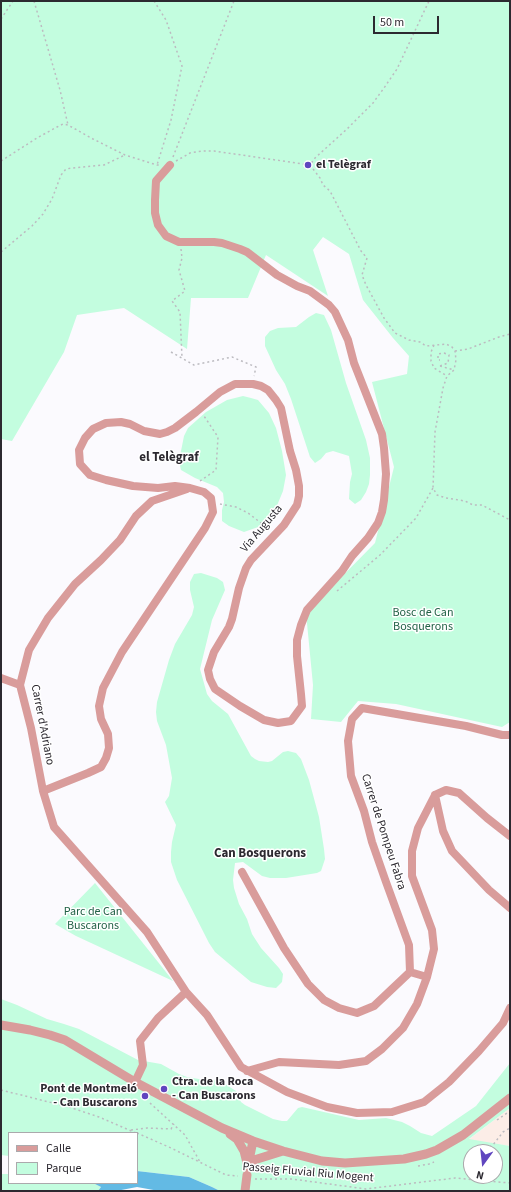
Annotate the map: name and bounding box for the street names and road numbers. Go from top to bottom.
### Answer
street label: Via Augusta [238,502,286,556]
street label: Carrer d'Adriano [27,683,57,767]
street label: Carrer de Pompeu Fabra [357,772,409,892]
street label: Passeig Fluvial Riu Mogent [242,1160,374,1186]

